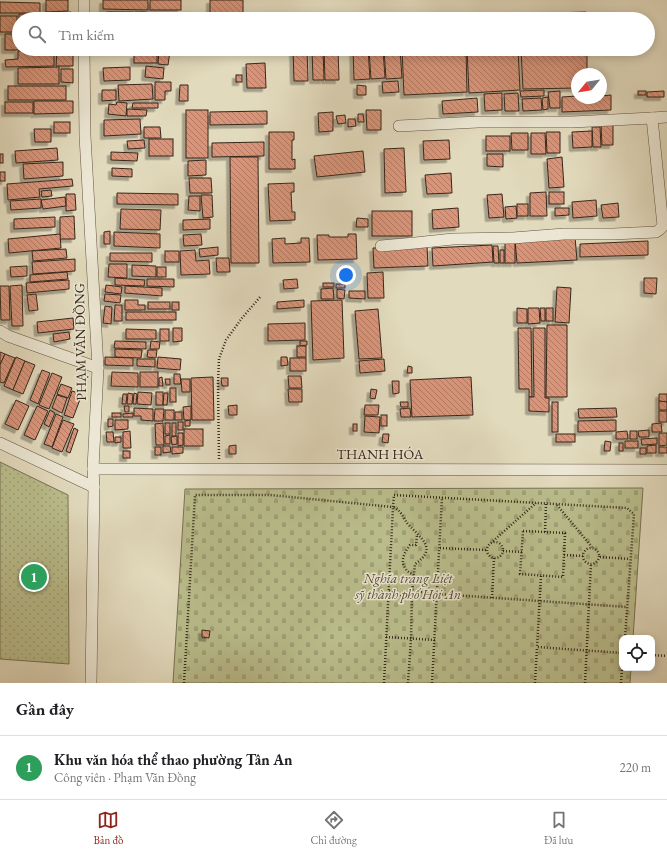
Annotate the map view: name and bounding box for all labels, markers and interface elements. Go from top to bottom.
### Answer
search box [12,12,655,56]
icon: search [26,23,48,45]
text: Tìm kiếm [58,25,115,44]
north arrow [571,68,607,104]
your location [336,265,356,285]
street label: PHẠM VĂN ĐỒNG [70,283,90,401]
street label: THANH HÓA [337,445,424,463]
pin: 1 [21,562,47,592]
park label: Nghĩa trang Liệt sỹ thành phố Hội An [354,569,461,603]
map controls [619,635,655,671]
button: locate [619,635,655,671]
text: Gần đây [16,698,74,720]
text: Khu văn hóa thể thao phường Tân An [54,750,293,769]
text: 1 [26,759,32,776]
text: 220 m [620,759,651,776]
text: Công viên · Phạm Văn Đồng [54,769,196,786]
tab: Bản đồ [94,809,123,847]
tab: Chỉ đường [311,809,357,847]
tab: Đã lưu [544,809,573,847]

